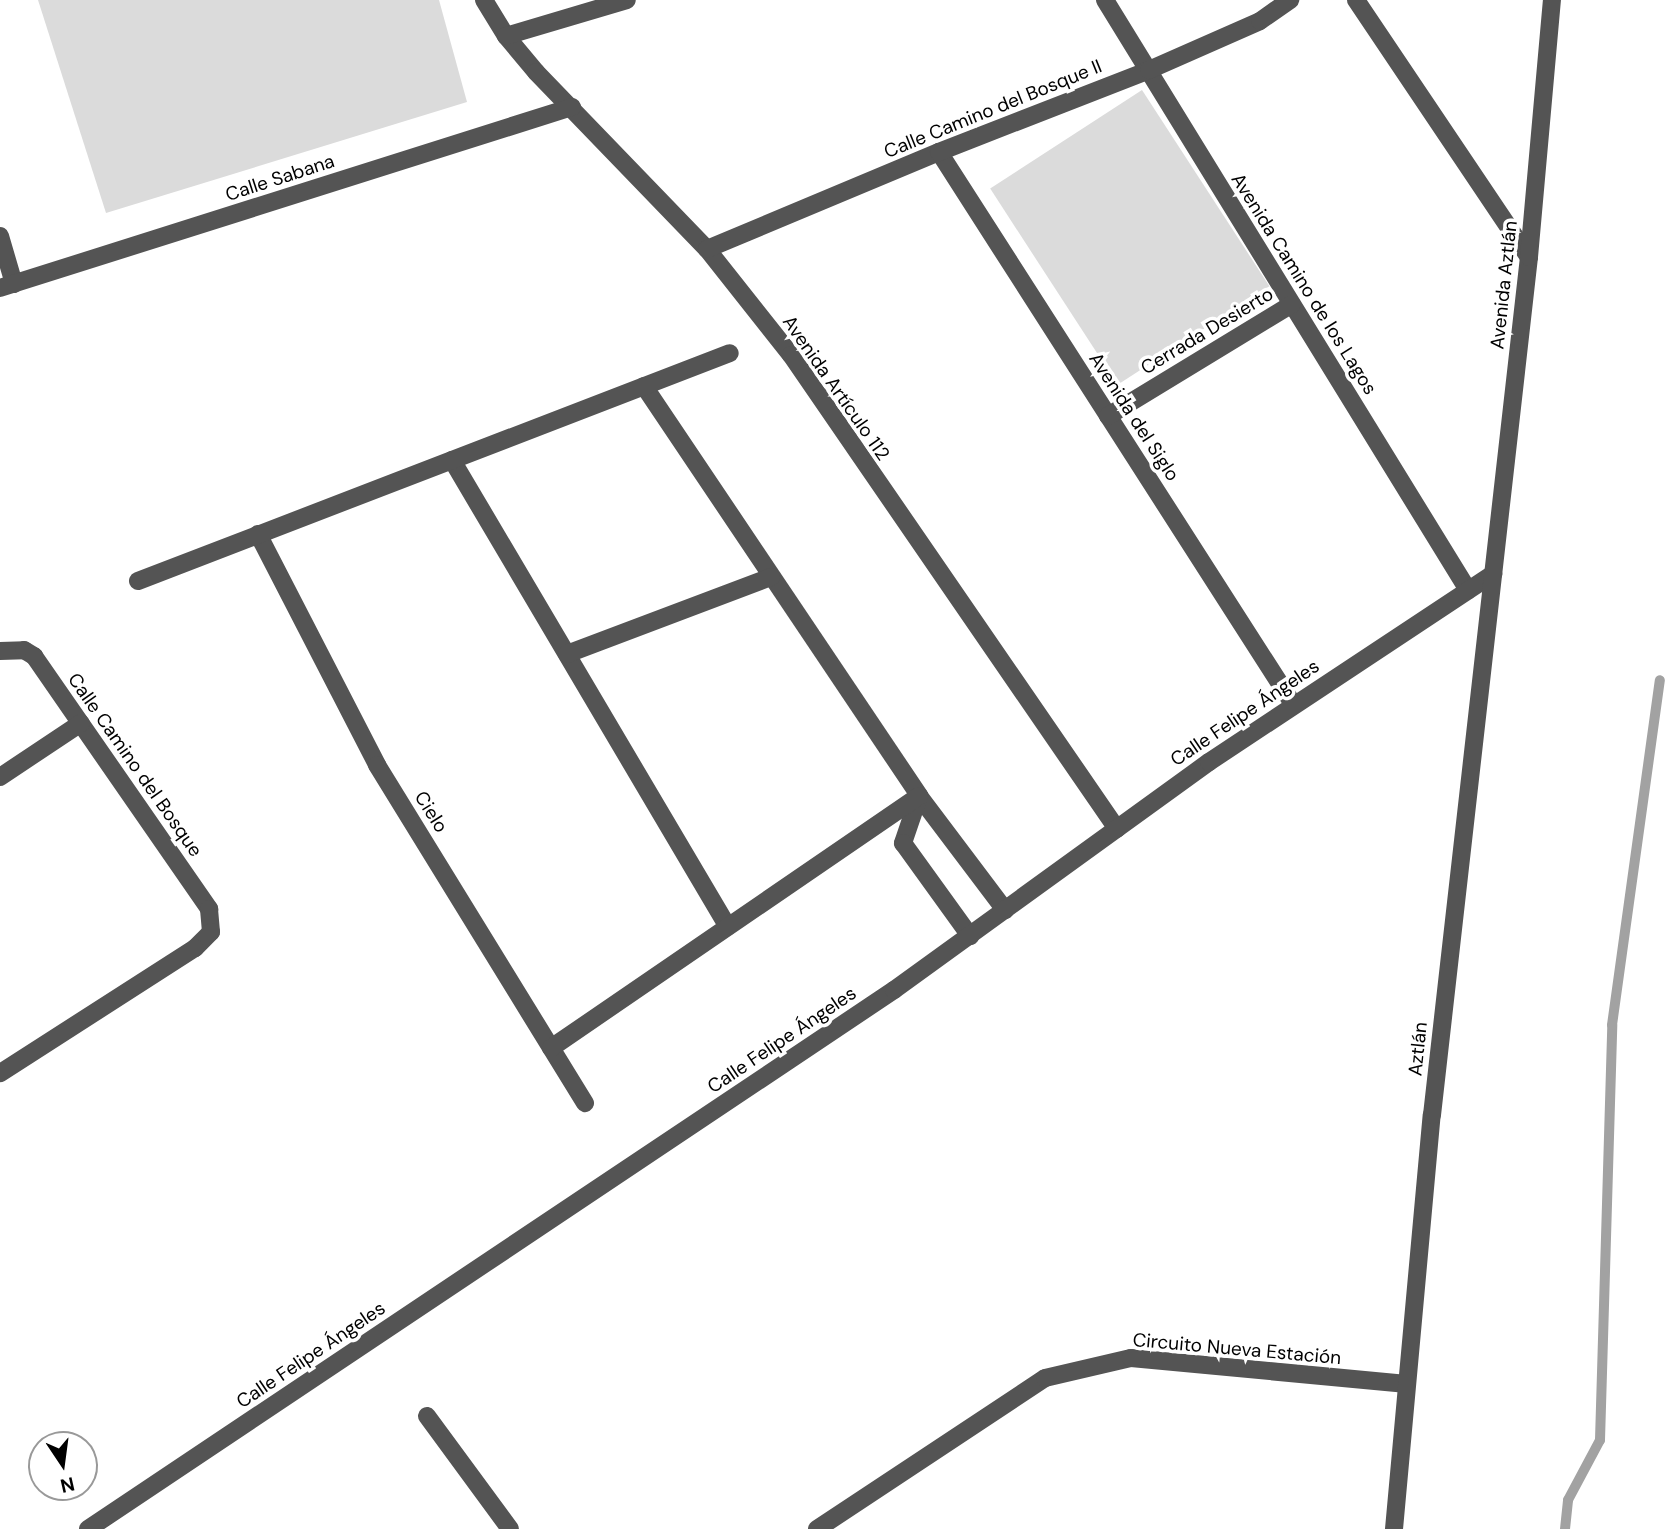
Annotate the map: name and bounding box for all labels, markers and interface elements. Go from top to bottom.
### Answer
street label: Calle Camino del Bosque II [881,55,1105,163]
street label: Calle Sabana [223,150,337,206]
street label: Avenida Camino de los Lagos [1226,169,1382,399]
street label: Avenida Aztlán [1486,220,1522,350]
street label: Cerrada Desierto [1137,283,1277,379]
street label: Avenida Artículo 112 [778,311,894,465]
street label: Avenida del Siglo [1084,349,1184,485]
street label: Calle Felipe Ángeles [1166,655,1324,771]
street label: Calle Camino del Bosque [63,669,207,861]
street label: Cielo [410,787,452,837]
street label: Calle Felipe Ángeles [703,982,861,1098]
street label: Aztlán [1404,1021,1432,1077]
street label: Calle Felipe Ángeles [232,1297,390,1413]
street label: Circuito Nueva Estación [1132,1329,1342,1369]
north arrow [28,1431,98,1501]
text: N [58,1471,77,1499]

